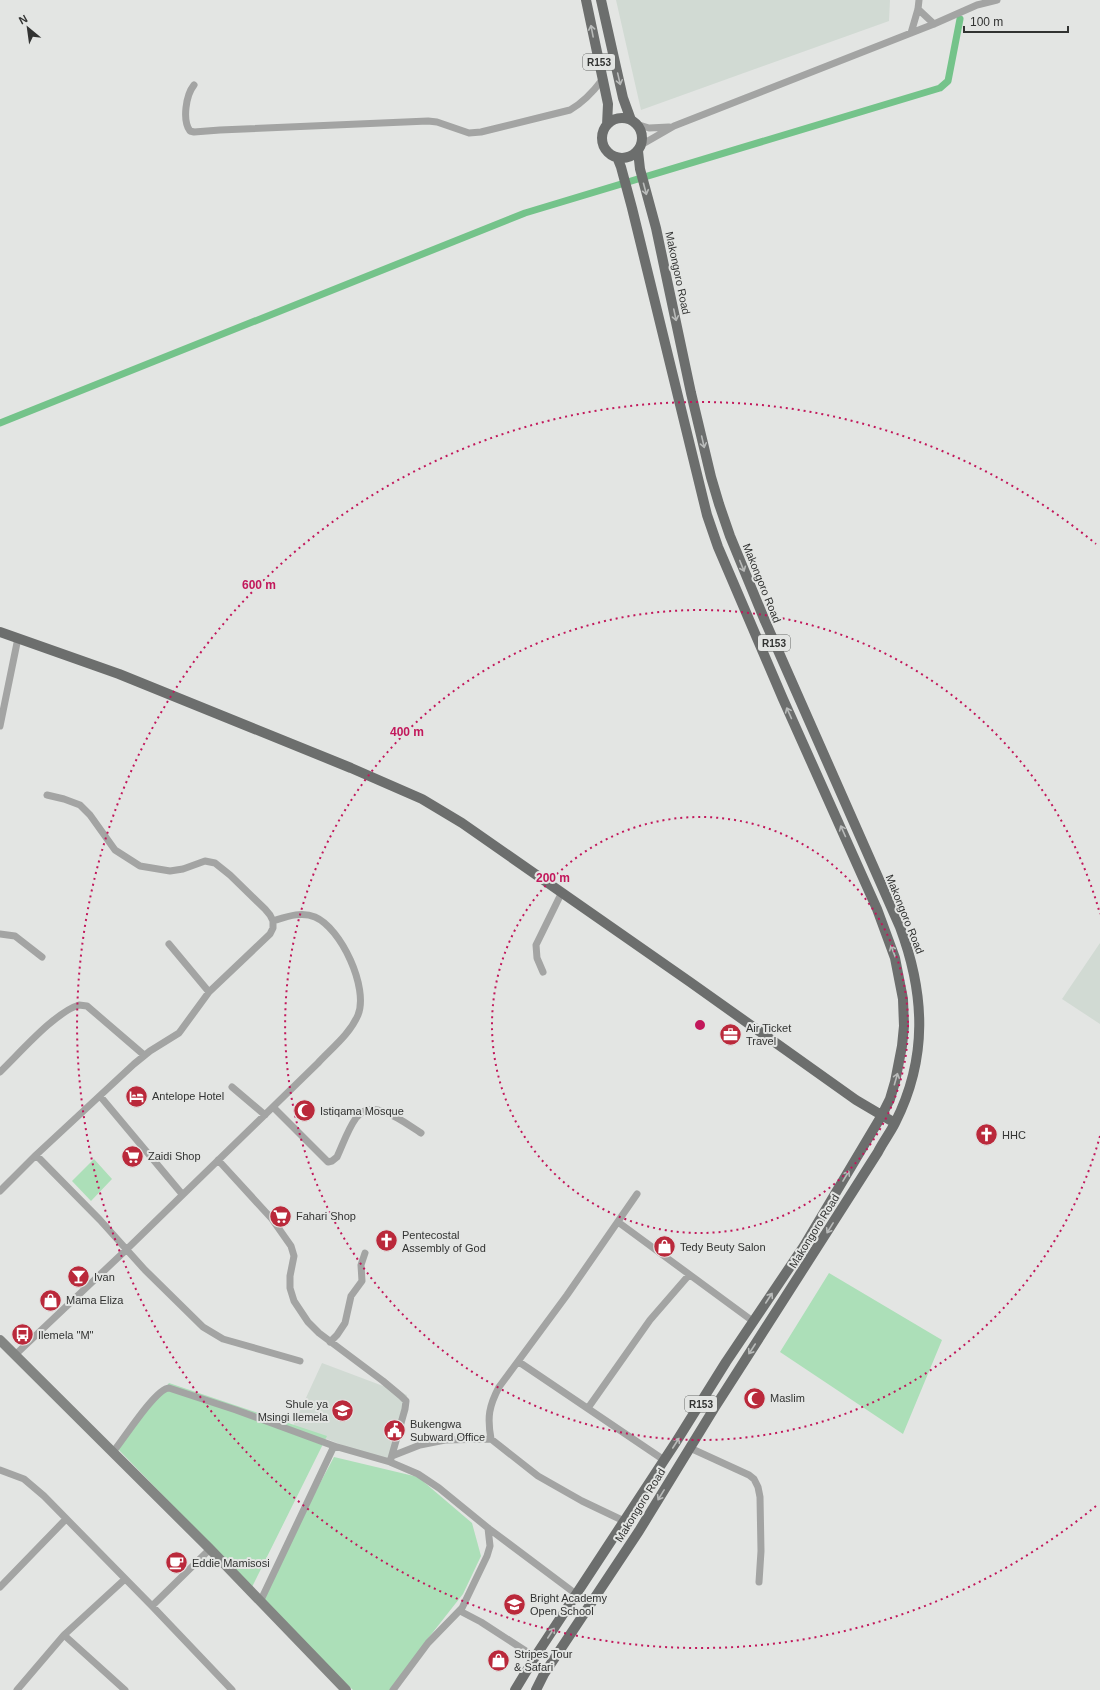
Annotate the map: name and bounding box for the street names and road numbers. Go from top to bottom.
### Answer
road number: R153 [583,54,615,70]
street label: Makongoro Road [663,230,693,316]
street label: Makongoro Road [741,542,783,624]
road number: R153 [758,635,790,651]
street label: Makongoro Road [884,873,926,955]
street label: Makongoro Road [787,1192,841,1270]
road number: R153 [685,1396,717,1412]
street label: Makongoro Road [613,1466,667,1544]

